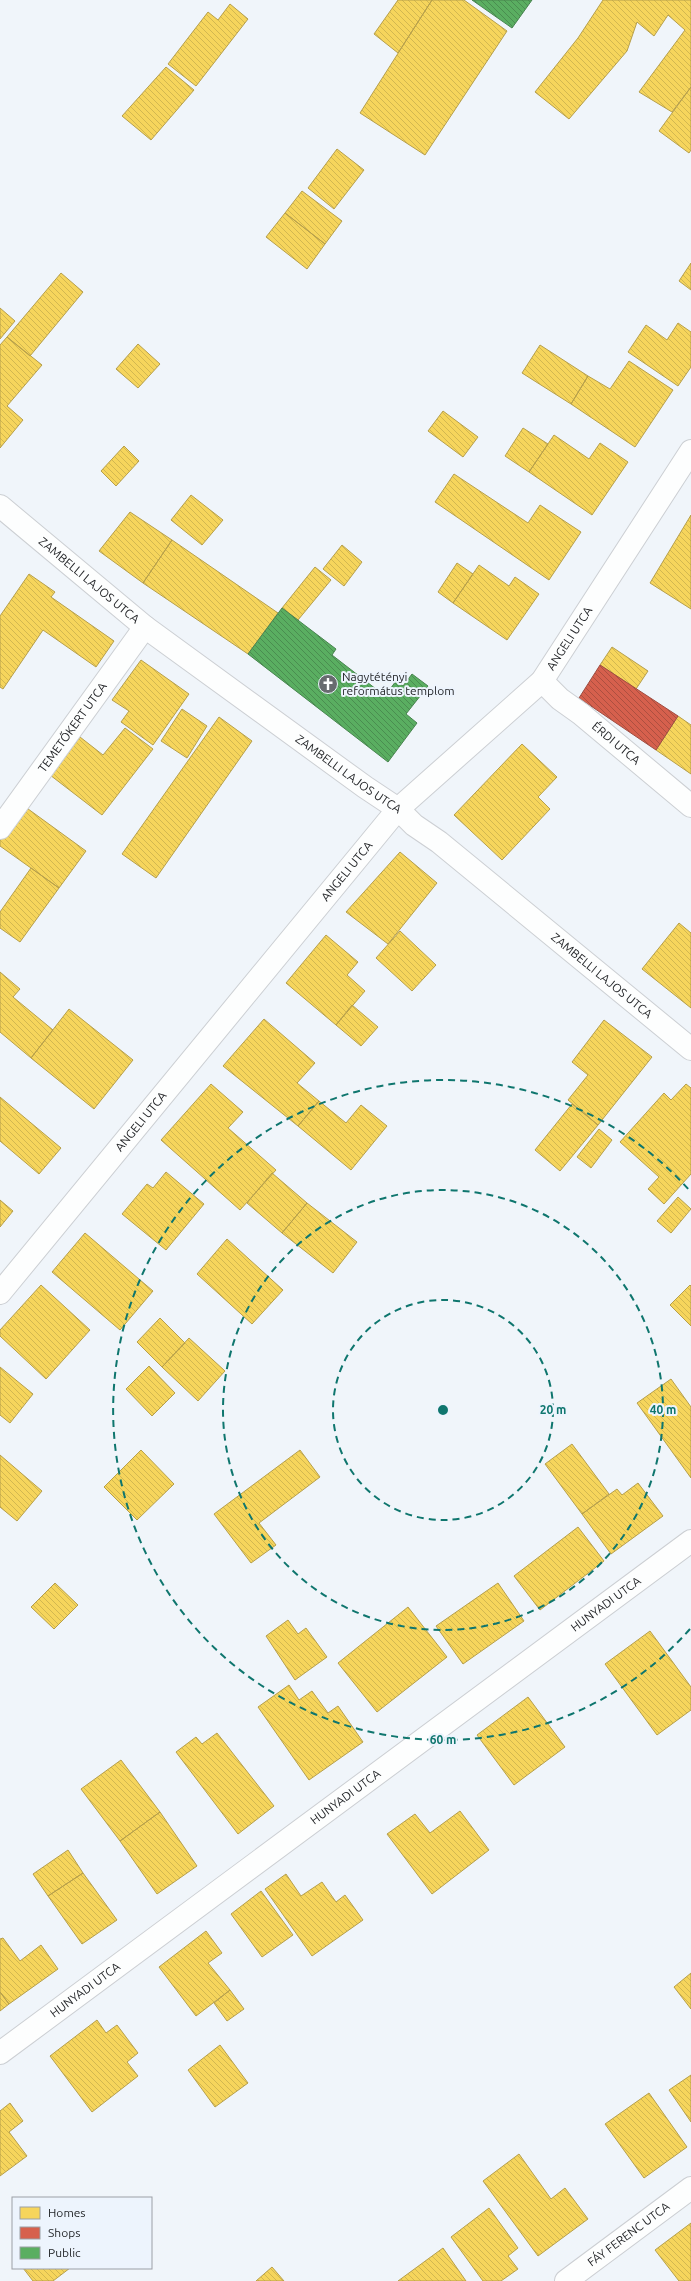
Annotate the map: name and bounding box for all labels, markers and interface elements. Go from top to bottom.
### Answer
street label: ZAMBELLI LAJOS UTCA [37,534,142,626]
street label: ANGELI UTCA [544,604,595,672]
place label: Nagytétényi református templom [342,670,455,697]
church icon: Nagytétényi református templom [317,673,339,695]
street label: TEMETŐKERT UTCA [35,680,109,775]
street label: ÉRDI UTCA [590,719,643,767]
street label: ZAMBELLI LAJOS UTCA [293,732,404,816]
street label: ANGELI UTCA [318,838,375,903]
street label: ZAMBELLI LAJOS UTCA [549,930,655,1021]
street label: ANGELI UTCA [112,1089,169,1154]
centre of rings [436,1403,450,1417]
text: 20 m [540,1403,566,1416]
text: 40 m [650,1403,676,1416]
street label: HUNYADI UTCA [568,1574,643,1634]
text: 60 m [430,1733,456,1746]
street label: HUNYADI UTCA [308,1766,383,1827]
street label: HUNYADI UTCA [47,1959,122,2020]
legend [12,2197,152,2269]
street label: FÁY FERENC UTCA [585,2199,672,2269]
text: Homes [48,2206,86,2219]
text: Shops [48,2226,80,2239]
text: Public [48,2246,81,2259]

